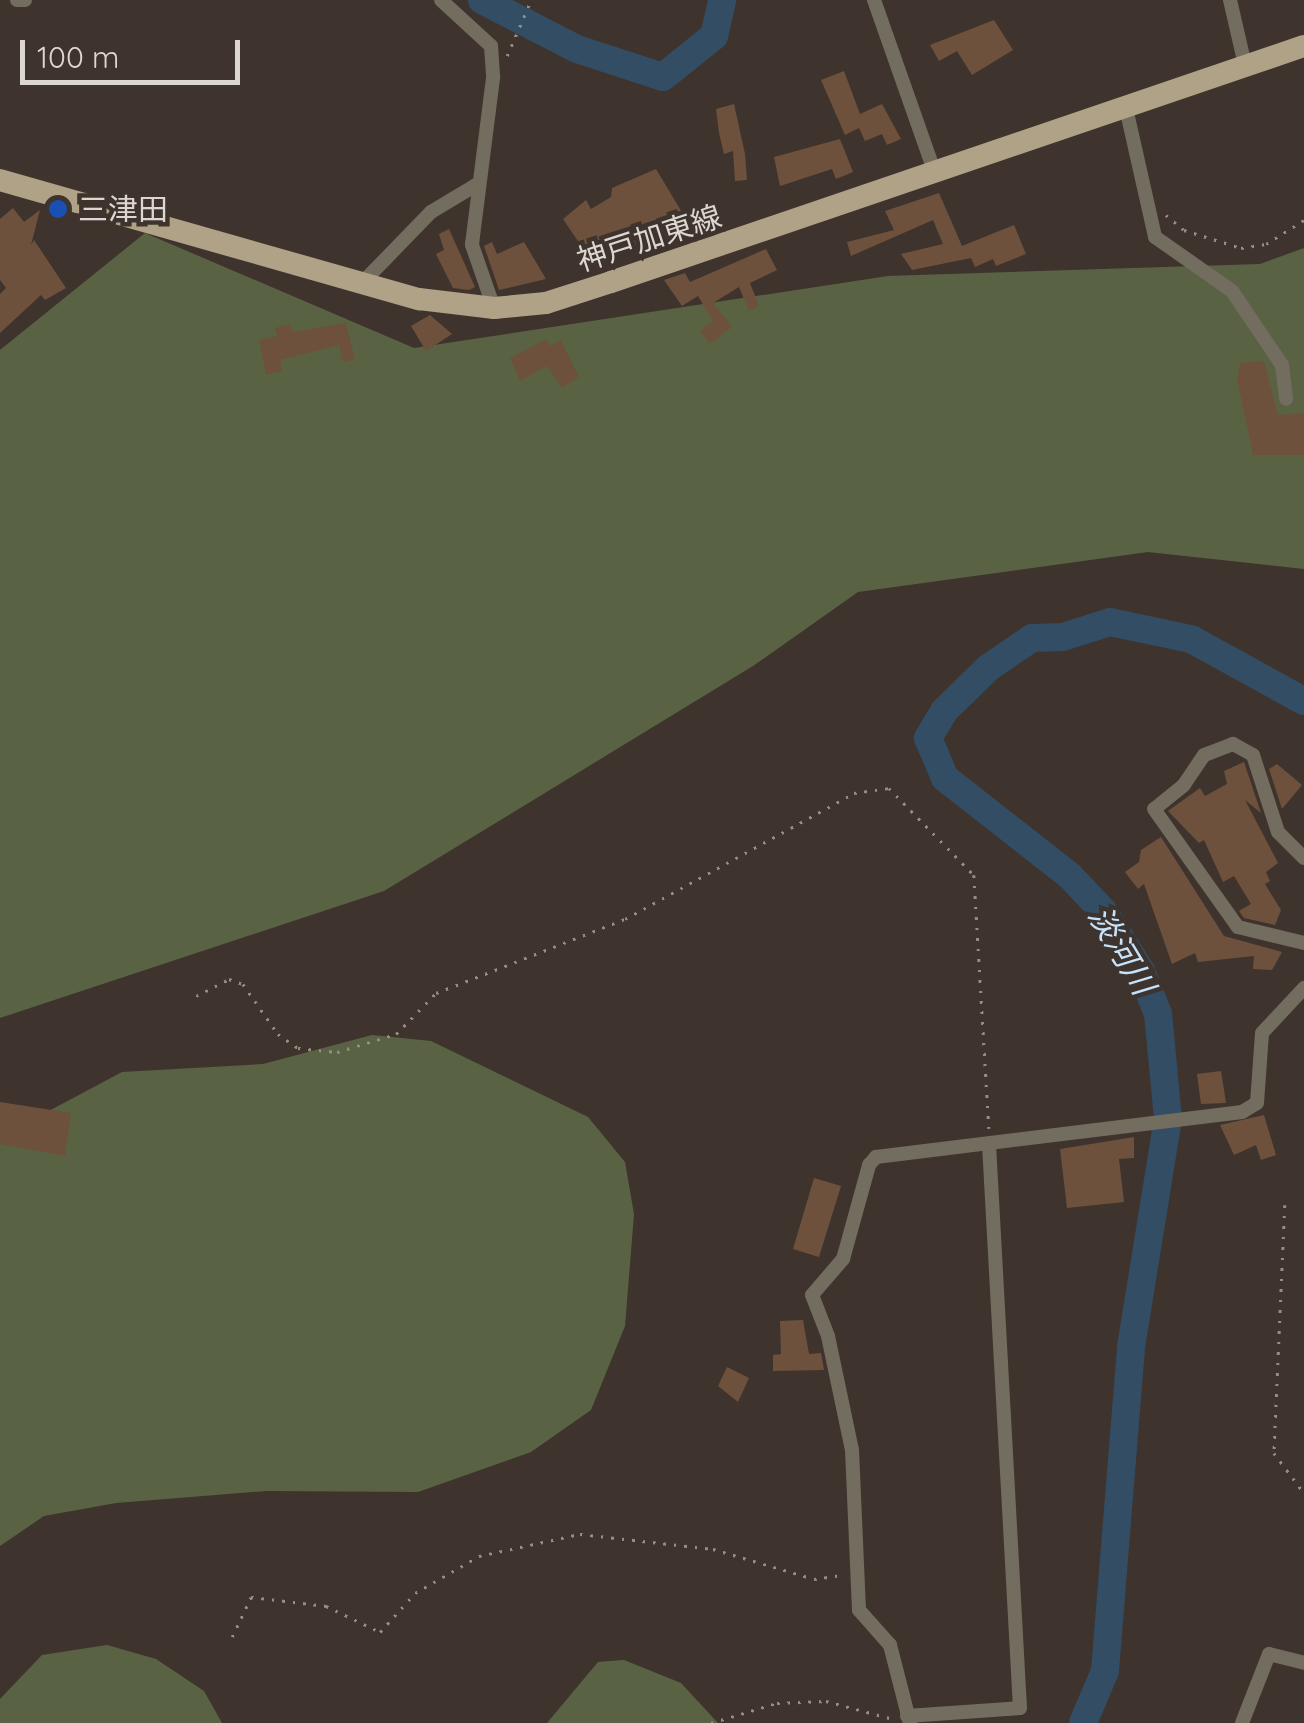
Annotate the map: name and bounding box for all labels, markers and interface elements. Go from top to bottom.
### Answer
scale bar [25,20,245,82]
text: 100 m [37,38,119,76]
place label: 三津田 [78,191,168,227]
marker: 三津田 [47,198,69,220]
street label: 神戸加東線 [572,198,726,278]
water label: 淡河川 [1081,899,1163,1001]

